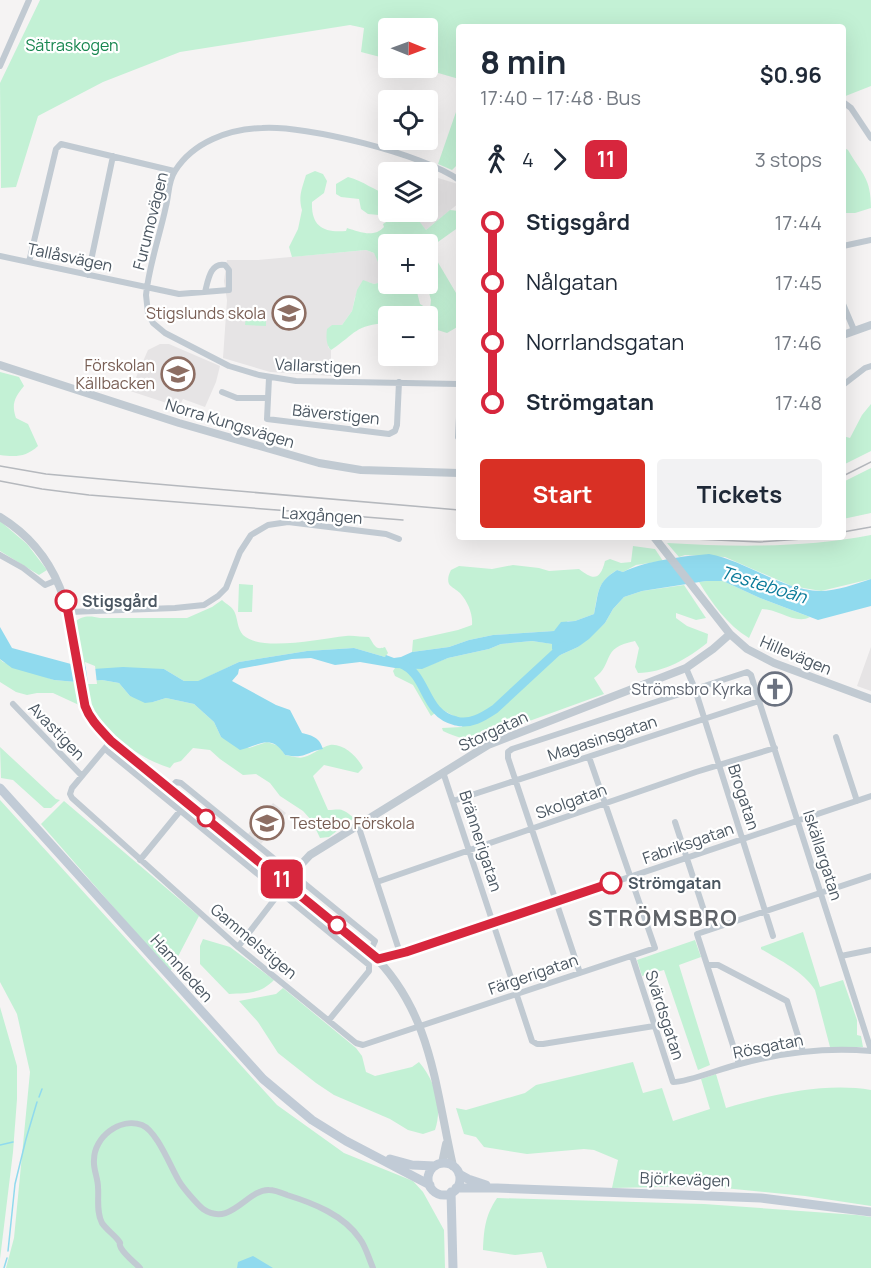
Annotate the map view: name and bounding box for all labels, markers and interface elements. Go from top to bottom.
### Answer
north arrow [378,18,438,78]
map controls [378,18,438,366]
park label: Sätraskogen [25,34,119,56]
text: 8 min [480,39,566,84]
text: $0.96 [760,60,822,90]
text: 17:40 – 17:48 · Bus [480,84,641,111]
button: locate [378,90,438,150]
icon: walk [480,143,513,176]
icon: forward [543,143,576,176]
text: 11 [597,145,615,173]
text: 4 [522,146,534,173]
text: 3 stops [755,146,822,173]
button: layers [378,162,438,222]
street label: Furumovägen [127,170,173,272]
text: Stigsgård [526,207,630,237]
text: 17:44 [774,209,822,236]
button: + [378,234,438,294]
street label: Tallåsvägen [25,237,115,277]
text: Nålgatan [526,267,618,297]
text: 17:45 [775,269,822,296]
school or university icon: Stigslunds skola [271,295,307,331]
place label: Stigslunds skola [146,302,266,324]
button: − [378,306,438,366]
text: Norrlandsgatan [526,327,684,357]
text: 17:46 [774,329,822,356]
street label: Vallarstigen [274,353,362,379]
place label: Förskolan Källbacken [76,354,155,394]
school or university icon: Förskolan Källbacken [160,356,196,392]
text: Strömgatan [526,387,654,417]
text: 17:48 [775,389,822,416]
street label: Norra Kungsvägen [163,393,297,453]
street label: Bäverstigen [291,398,381,430]
button: Start [480,459,645,528]
button: Tickets [657,459,822,528]
street label: Laxgången [281,501,363,529]
water label: Testeboån [718,560,811,609]
marker: Stigsgård [55,590,77,612]
place label: Stigsgård [82,590,158,612]
street label: Hillevägen [757,630,835,680]
church icon: Strömsbro Kyrka [757,671,793,707]
place label: Strömsbro Kyrka [631,678,752,700]
street label: Avastigen [24,697,90,765]
street label: Storgatan [455,705,531,757]
street label: Magasinsgatan [544,710,660,766]
street label: Brogatan [723,761,765,833]
street label: Skolgatan [532,778,610,824]
street label: Brännerigatan [454,788,508,894]
school or university icon: Testebo Förskola [249,805,285,841]
street label: Iskällargatan [798,807,848,903]
unlabelled marker [197,809,215,827]
place label: Testebo Förskola [290,812,415,834]
street label: Fabriksgatan [640,817,736,869]
line badge: 11 [255,860,309,898]
text: 11 [273,865,291,893]
marker: Strömgatan [600,872,622,894]
place label: Strömgatan [628,872,721,894]
street label: Gammelstigen [206,898,302,984]
district label: STRÖMSBRO [588,903,738,933]
unlabelled marker [328,916,346,934]
street label: Hamnleden [146,929,218,1007]
street label: Färgerigatan [485,948,581,1000]
street label: Svärdsgatan [640,967,690,1063]
street label: Rösgatan [731,1028,805,1064]
street label: Björkevägen [639,1166,731,1192]

